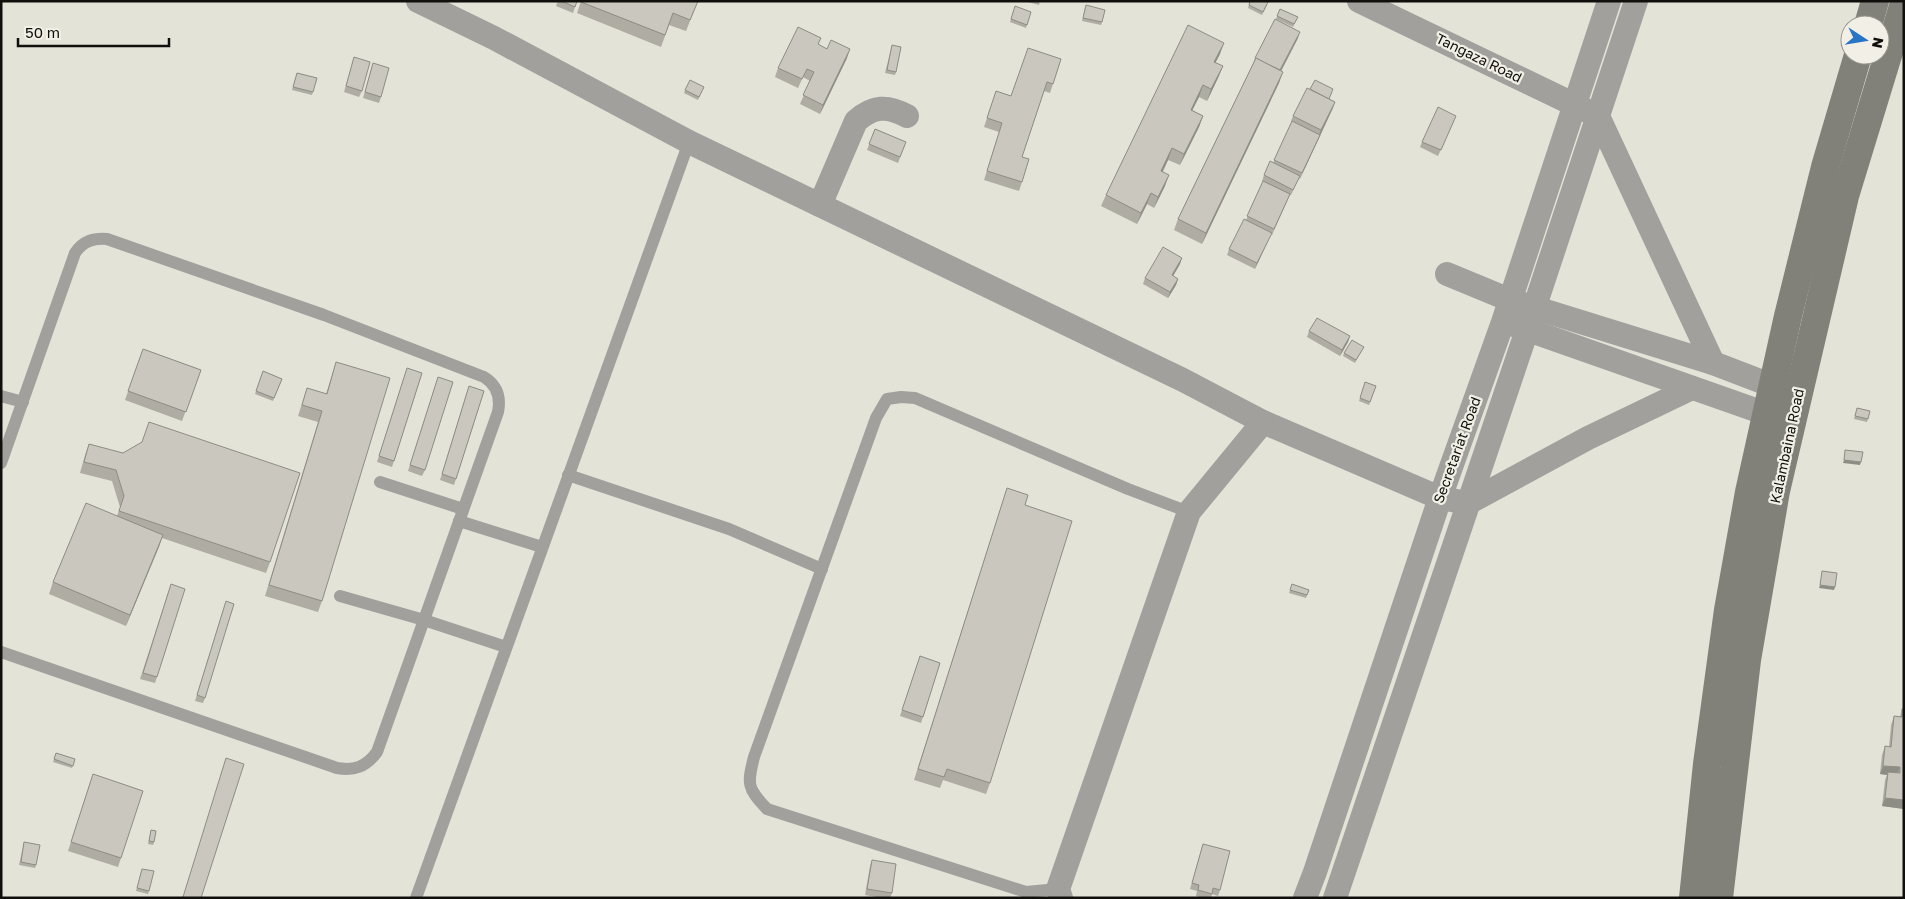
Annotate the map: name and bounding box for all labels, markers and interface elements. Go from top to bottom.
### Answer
scale bar [18,15,169,47]
north arrow [1840,15,1890,65]
text: 50 m [25,23,60,41]
street label: Tangaza Road [1434,29,1525,86]
text: N [1869,36,1888,50]
street label: Kalambaina Road [1766,387,1807,505]
street label: Secretariat Road [1429,394,1484,505]

